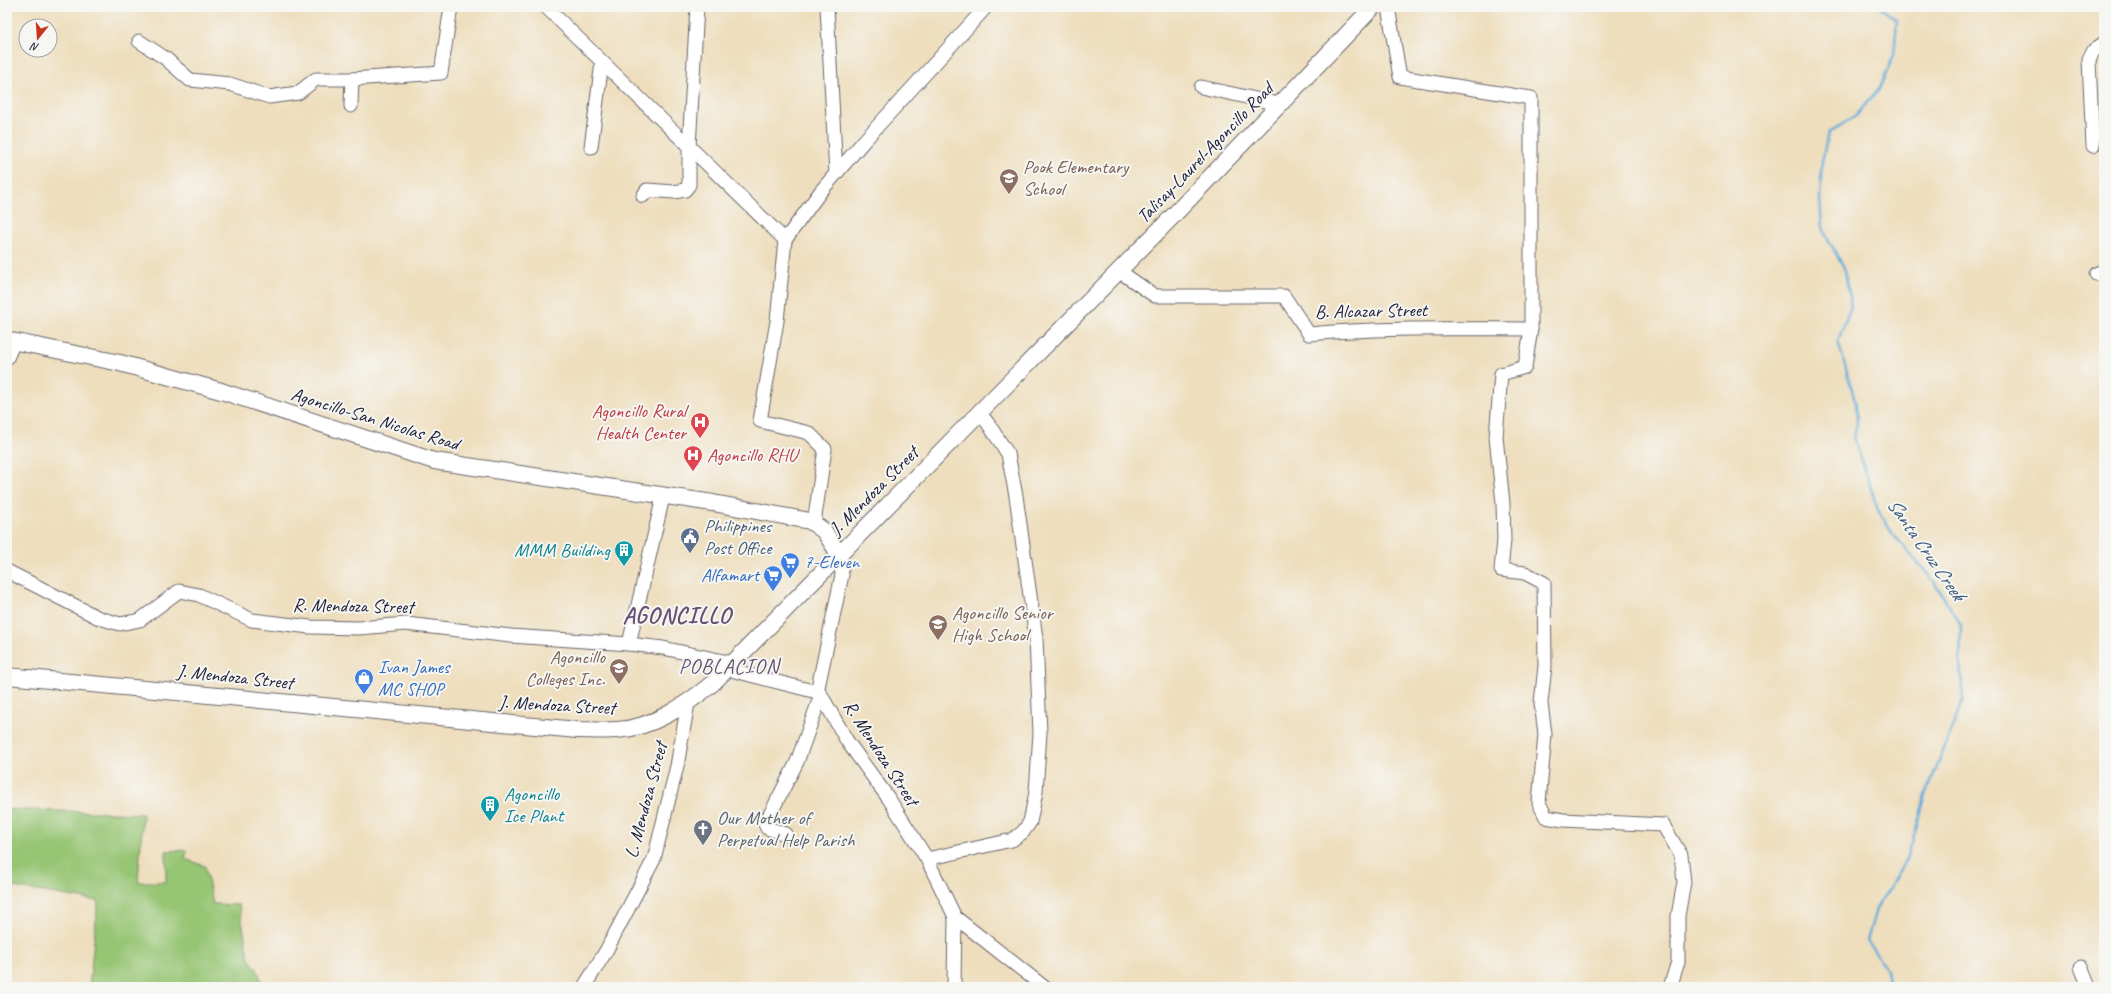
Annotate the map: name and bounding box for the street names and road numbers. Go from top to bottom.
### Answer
street label: Talisay-Laurel-Agoncillo Road [1132,76,1280,228]
street label: B. Alcazar Street [1315,298,1429,324]
street label: Agoncillo-San Nicolas Road [288,382,465,457]
street label: J. Mendoza Street [824,439,926,541]
street label: R. Mendoza Street [292,593,416,619]
street label: J. Mendoza Street [175,659,297,695]
street label: J. Mendoza Street [497,690,619,720]
street label: R. Mendoza Street [838,696,925,813]
street label: L. Mendoza Street [619,737,674,860]

